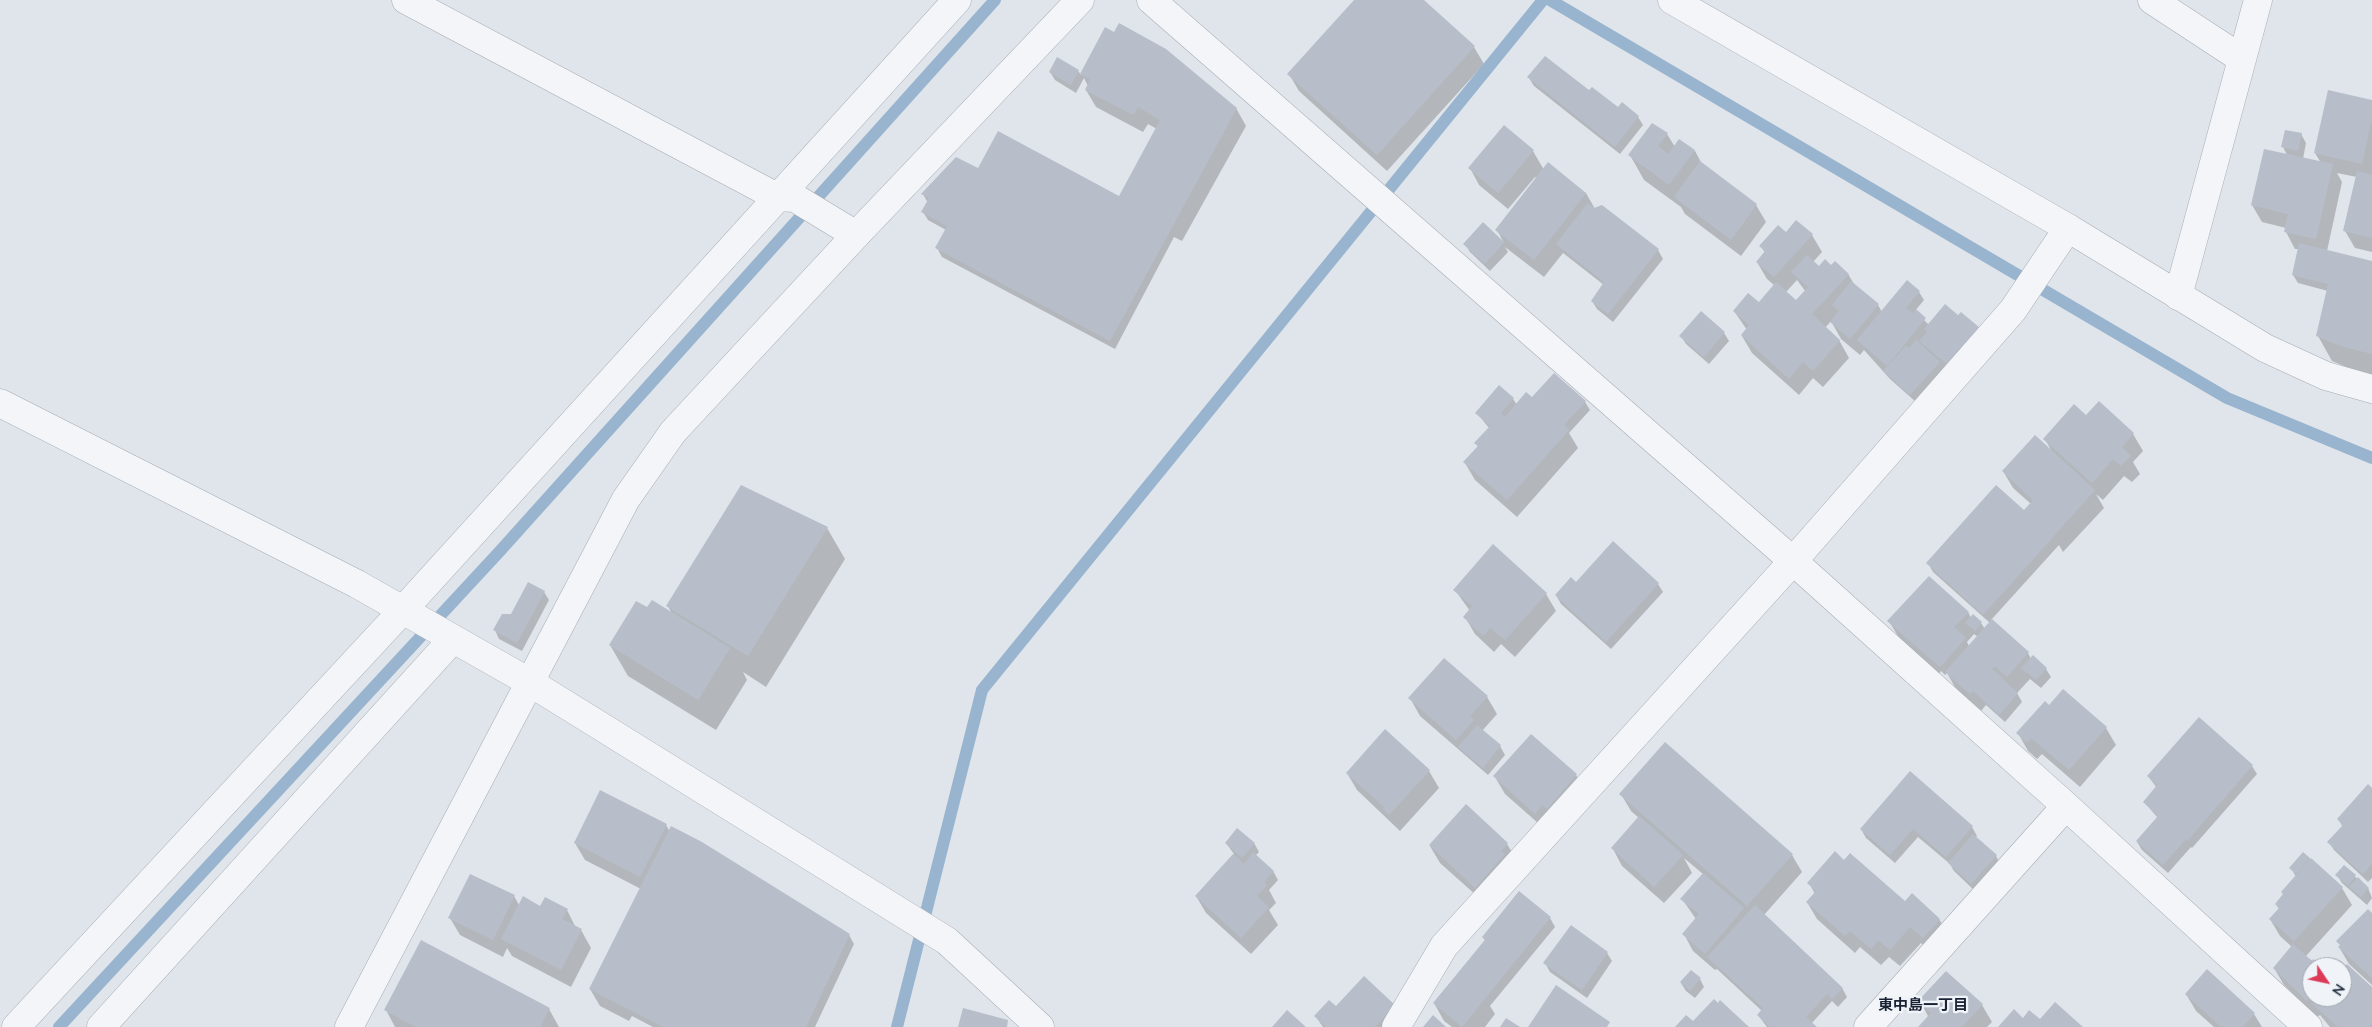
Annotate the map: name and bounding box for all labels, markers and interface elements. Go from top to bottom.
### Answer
north arrow [2302,957,2352,1007]
text: N [2328,980,2349,999]
district label: 東中島一丁目 [1878,996,1968,1014]

